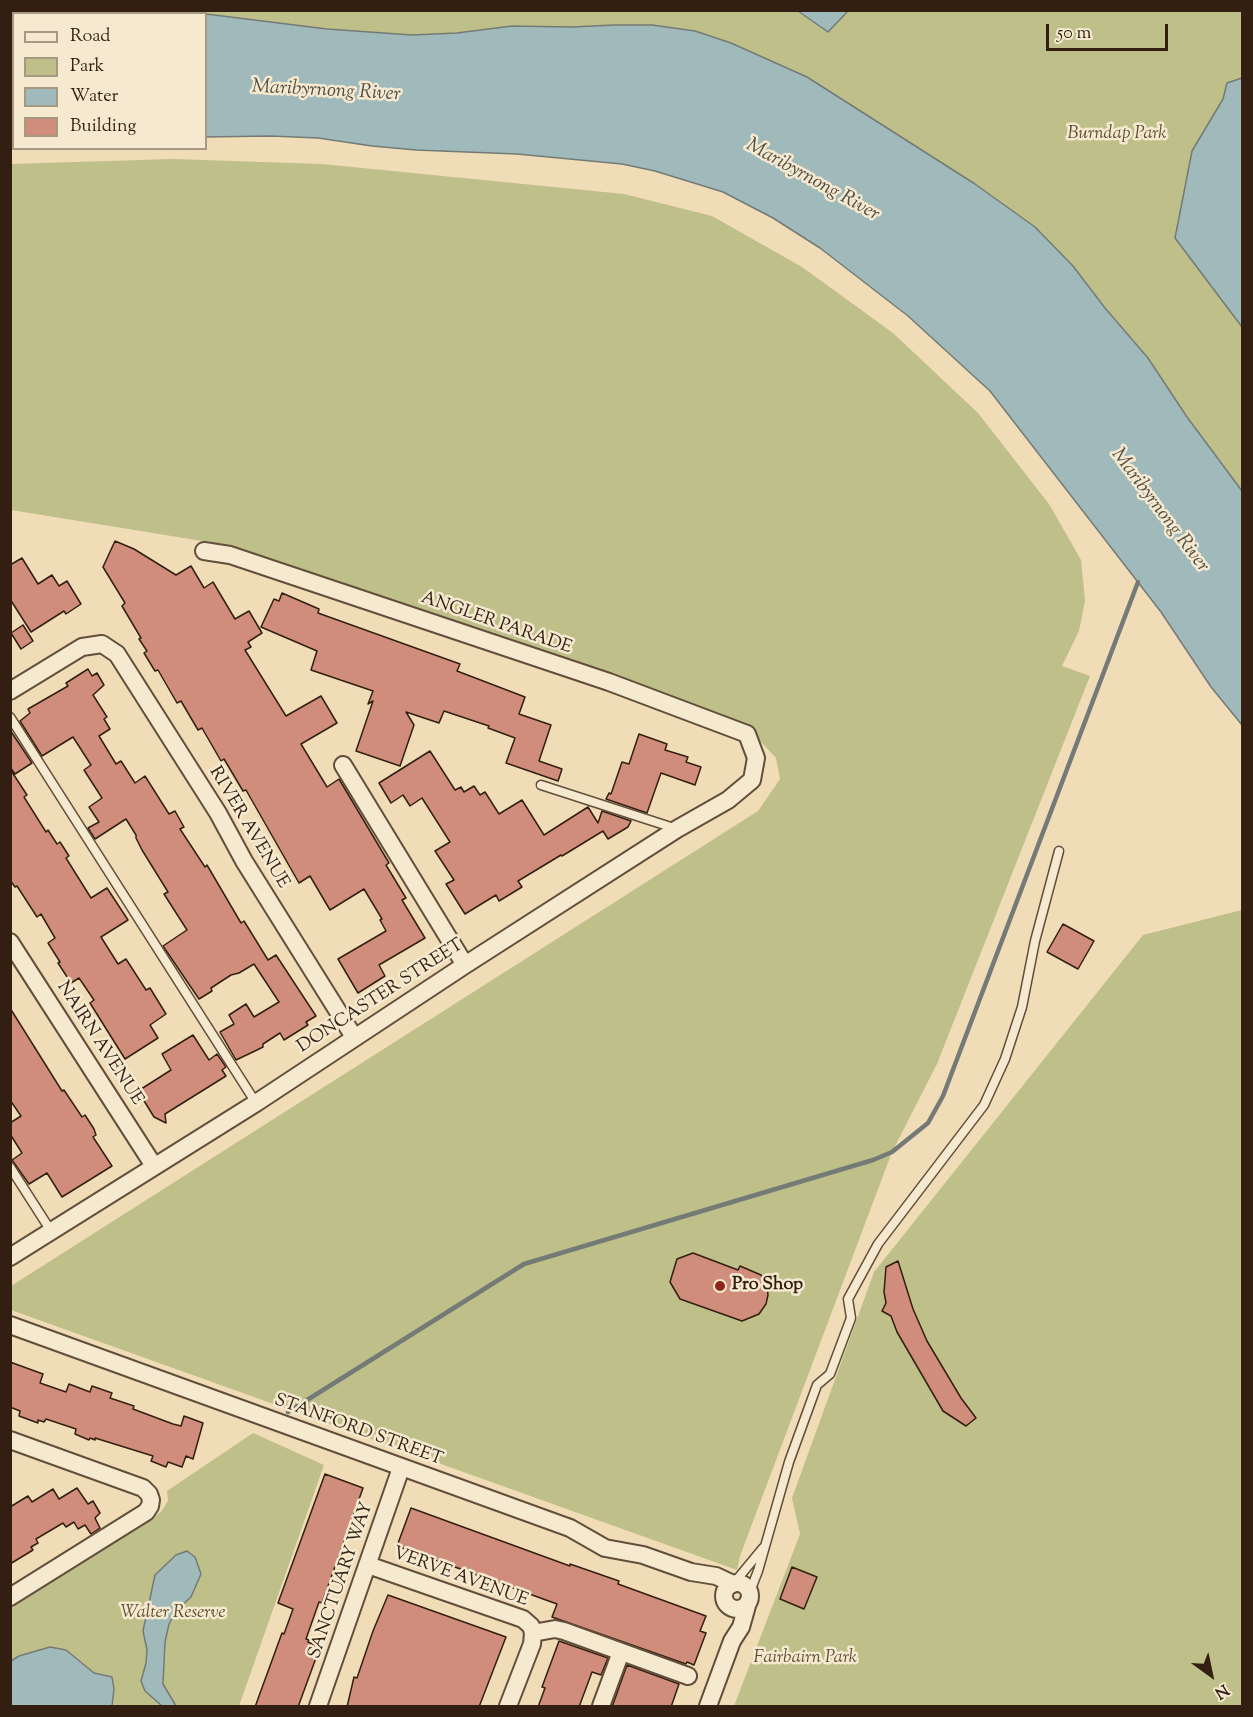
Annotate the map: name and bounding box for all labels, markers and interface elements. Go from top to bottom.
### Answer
legend [12,12,207,150]
scale bar [1049,12,1170,50]
text: 50 m [1057,21,1091,47]
text: Road [70,24,110,50]
text: Park [70,54,104,80]
water label: Maribyrnong River [251,76,401,108]
text: Water [70,84,118,110]
text: Building [70,114,136,140]
park label: Burndap Park [1068,124,1166,146]
water label: Maribyrnong River [741,134,883,228]
water label: Maribyrnong River [1105,444,1213,578]
street label: ANGLER PARADE [418,588,574,660]
street label: RIVER AVENUE [203,763,293,893]
street label: DONCASTER STREET [294,935,468,1059]
street label: NAIRN AVENUE [51,978,147,1110]
place label: Pro Shop [732,1275,803,1297]
marker: Pro Shop [713,1279,727,1293]
street label: STANFORD STREET [271,1390,445,1472]
street label: SANCTUARY WAY [305,1500,379,1662]
street label: VERVE AVENUE [389,1543,531,1613]
park label: Walter Reserve [120,1603,226,1625]
north arrow [1181,1645,1241,1705]
park label: Fairbairn Park [753,1648,857,1670]
text: N [1209,1677,1233,1704]

